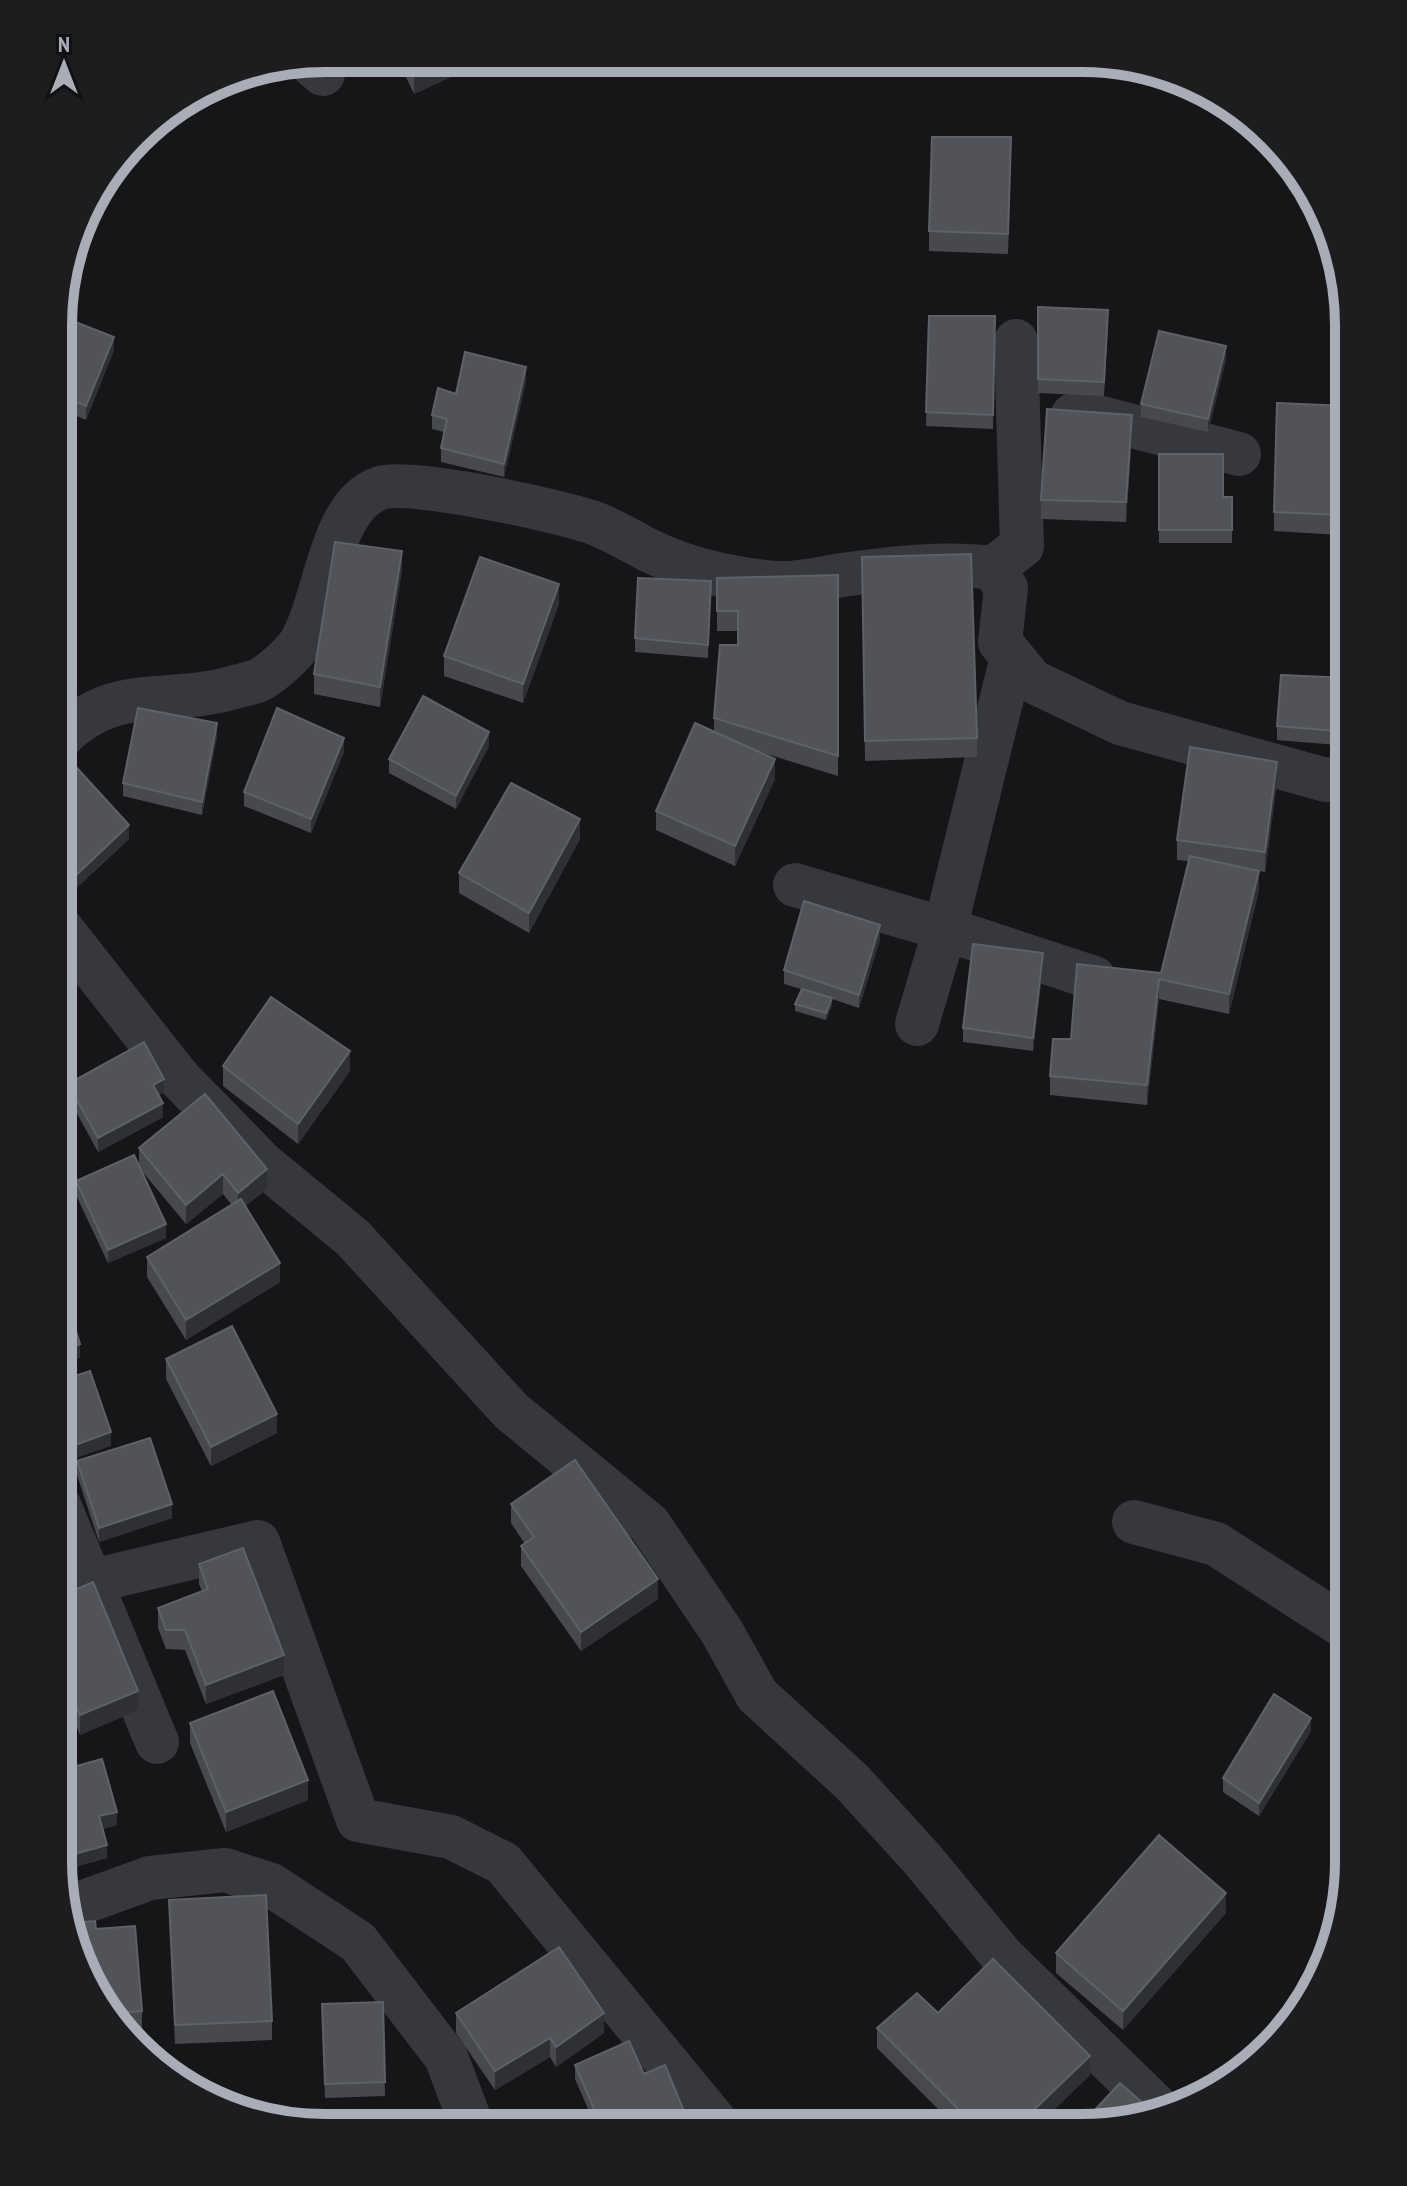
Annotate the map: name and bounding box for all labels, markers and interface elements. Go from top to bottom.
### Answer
north arrow [24,24,104,104]
text: N [58,30,70,58]

